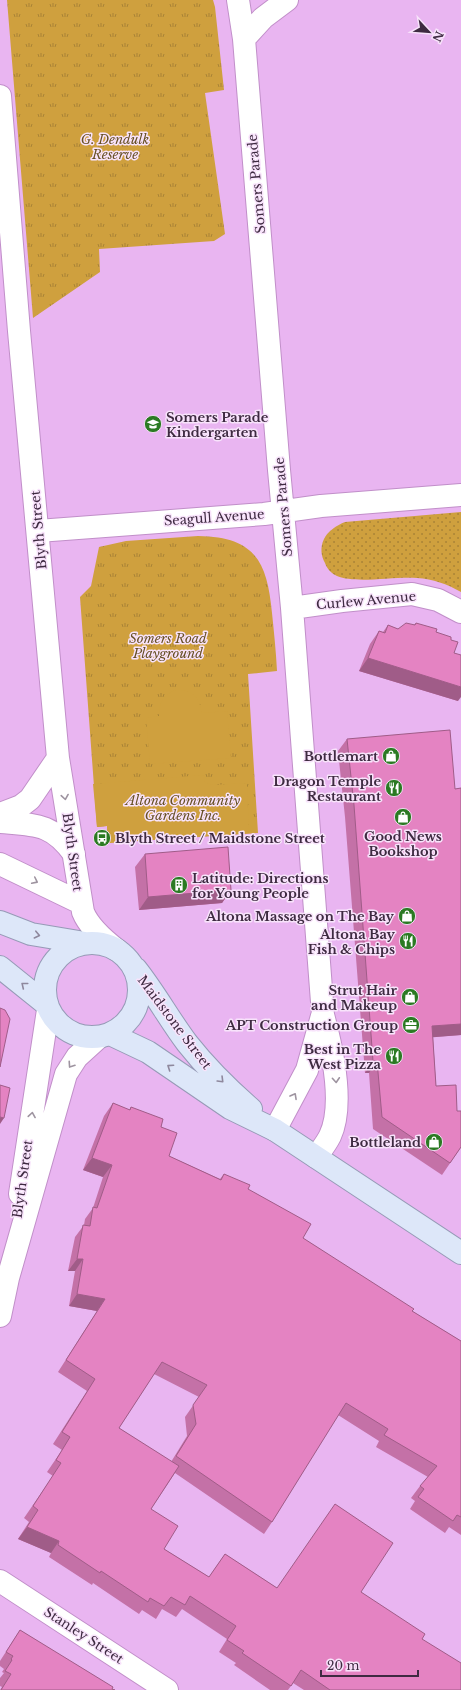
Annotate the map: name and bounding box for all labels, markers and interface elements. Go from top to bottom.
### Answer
north arrow [409,12,449,52]
text: N [429,29,447,45]
park label: G. Dendulk Reserve [81,131,150,163]
street label: Somers Parade [244,134,269,234]
place label: Somers Parade Kindergarten [166,409,269,441]
school or university icon: Somers Parade Kindergarten [143,414,163,434]
street label: Somers Parade [271,457,296,557]
street label: Blyth Street [27,490,50,570]
street label: Seagull Avenue [163,506,265,529]
street label: Curlew Avenue [315,588,417,613]
park label: Somers Road Playground [129,630,207,662]
shop icon: Bottlemart [381,746,401,766]
place label: Bottlemart [304,748,378,765]
place label: Dragon Temple Restaurant [273,773,381,805]
restaurant icon: Dragon Temple Restaurant [384,778,404,798]
park label: Altona Community Gardens Inc. [124,792,241,824]
one-way arrow [60,794,69,800]
shop icon: Good News Bookshop [393,807,413,827]
street label: Blyth Street [59,812,86,893]
bus stop icon: Blyth Street / Maidstone Street [92,828,112,848]
place label: Good News Bookshop [364,828,442,860]
place label: Blyth Street / Maidstone Street [115,830,325,847]
place label: Latitude: Directions for Young People [192,870,329,902]
building icon: Latitude: Directions for Young People [169,875,189,895]
one-way arrow [31,876,38,884]
shop icon: Altona Massage on The Bay [397,906,417,926]
place label: Altona Massage on The Bay [205,908,395,925]
place label: Altona Bay Fish & Chips [308,926,396,958]
one-way arrow [34,931,40,939]
restaurant icon: Altona Bay Fish & Chips [398,931,418,951]
street label: Maidstone Street [134,972,215,1073]
place label: Strut Hair and Makeup [311,982,398,1014]
one-way arrow [21,983,28,990]
shop icon: Strut Hair and Makeup [400,987,420,1007]
office icon: APT Construction Group [401,1015,421,1035]
place label: APT Construction Group [225,1017,398,1034]
place label: Best in The West Pizza [304,1041,382,1073]
restaurant icon: Best in The West Pizza [384,1046,404,1066]
one-way arrow [69,1061,76,1068]
one-way arrow [167,1065,174,1072]
one-way arrow [216,1075,224,1083]
one-way arrow [331,1077,340,1083]
one-way arrow [289,1093,297,1100]
one-way arrow [27,1112,36,1118]
shop icon: Bottleland [424,1132,444,1152]
place label: Bottleland [349,1134,421,1151]
street label: Blyth Street [9,1139,36,1219]
street label: Stanley Street [41,1603,127,1668]
scale bar [321,1652,418,1678]
text: 20 m [327,1658,359,1673]

